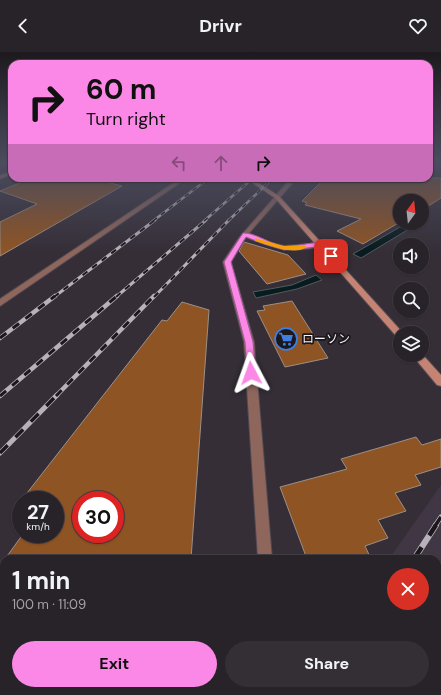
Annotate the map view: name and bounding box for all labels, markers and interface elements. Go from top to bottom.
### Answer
text: Drivr [199,14,242,38]
icon: back [12,15,34,37]
icon: heart [407,15,429,37]
text: 60 m [86,71,156,108]
icon: right [20,76,72,128]
text: Turn right [86,107,166,131]
icon: left [168,152,190,174]
icon: ahead [210,152,232,174]
icon: right [252,152,274,174]
north arrow [393,194,429,230]
map controls [393,194,429,362]
button: sound [393,238,429,274]
pin [314,239,348,273]
icon: arrive [320,245,342,267]
button: search [393,282,429,318]
supermarket icon: ローソン [273,326,299,352]
button: layers [393,326,429,362]
place label: ローソン [302,331,350,347]
position arrow [230,352,272,394]
speed limit sign: 30 [72,491,124,543]
text: 27 [27,499,49,525]
text: km/h [26,520,50,533]
text: 1 min [12,565,70,596]
button: close [387,568,429,610]
text: 100 m · 11:09 [12,596,86,613]
button: Exit [12,641,217,687]
button: Share [225,641,429,687]

